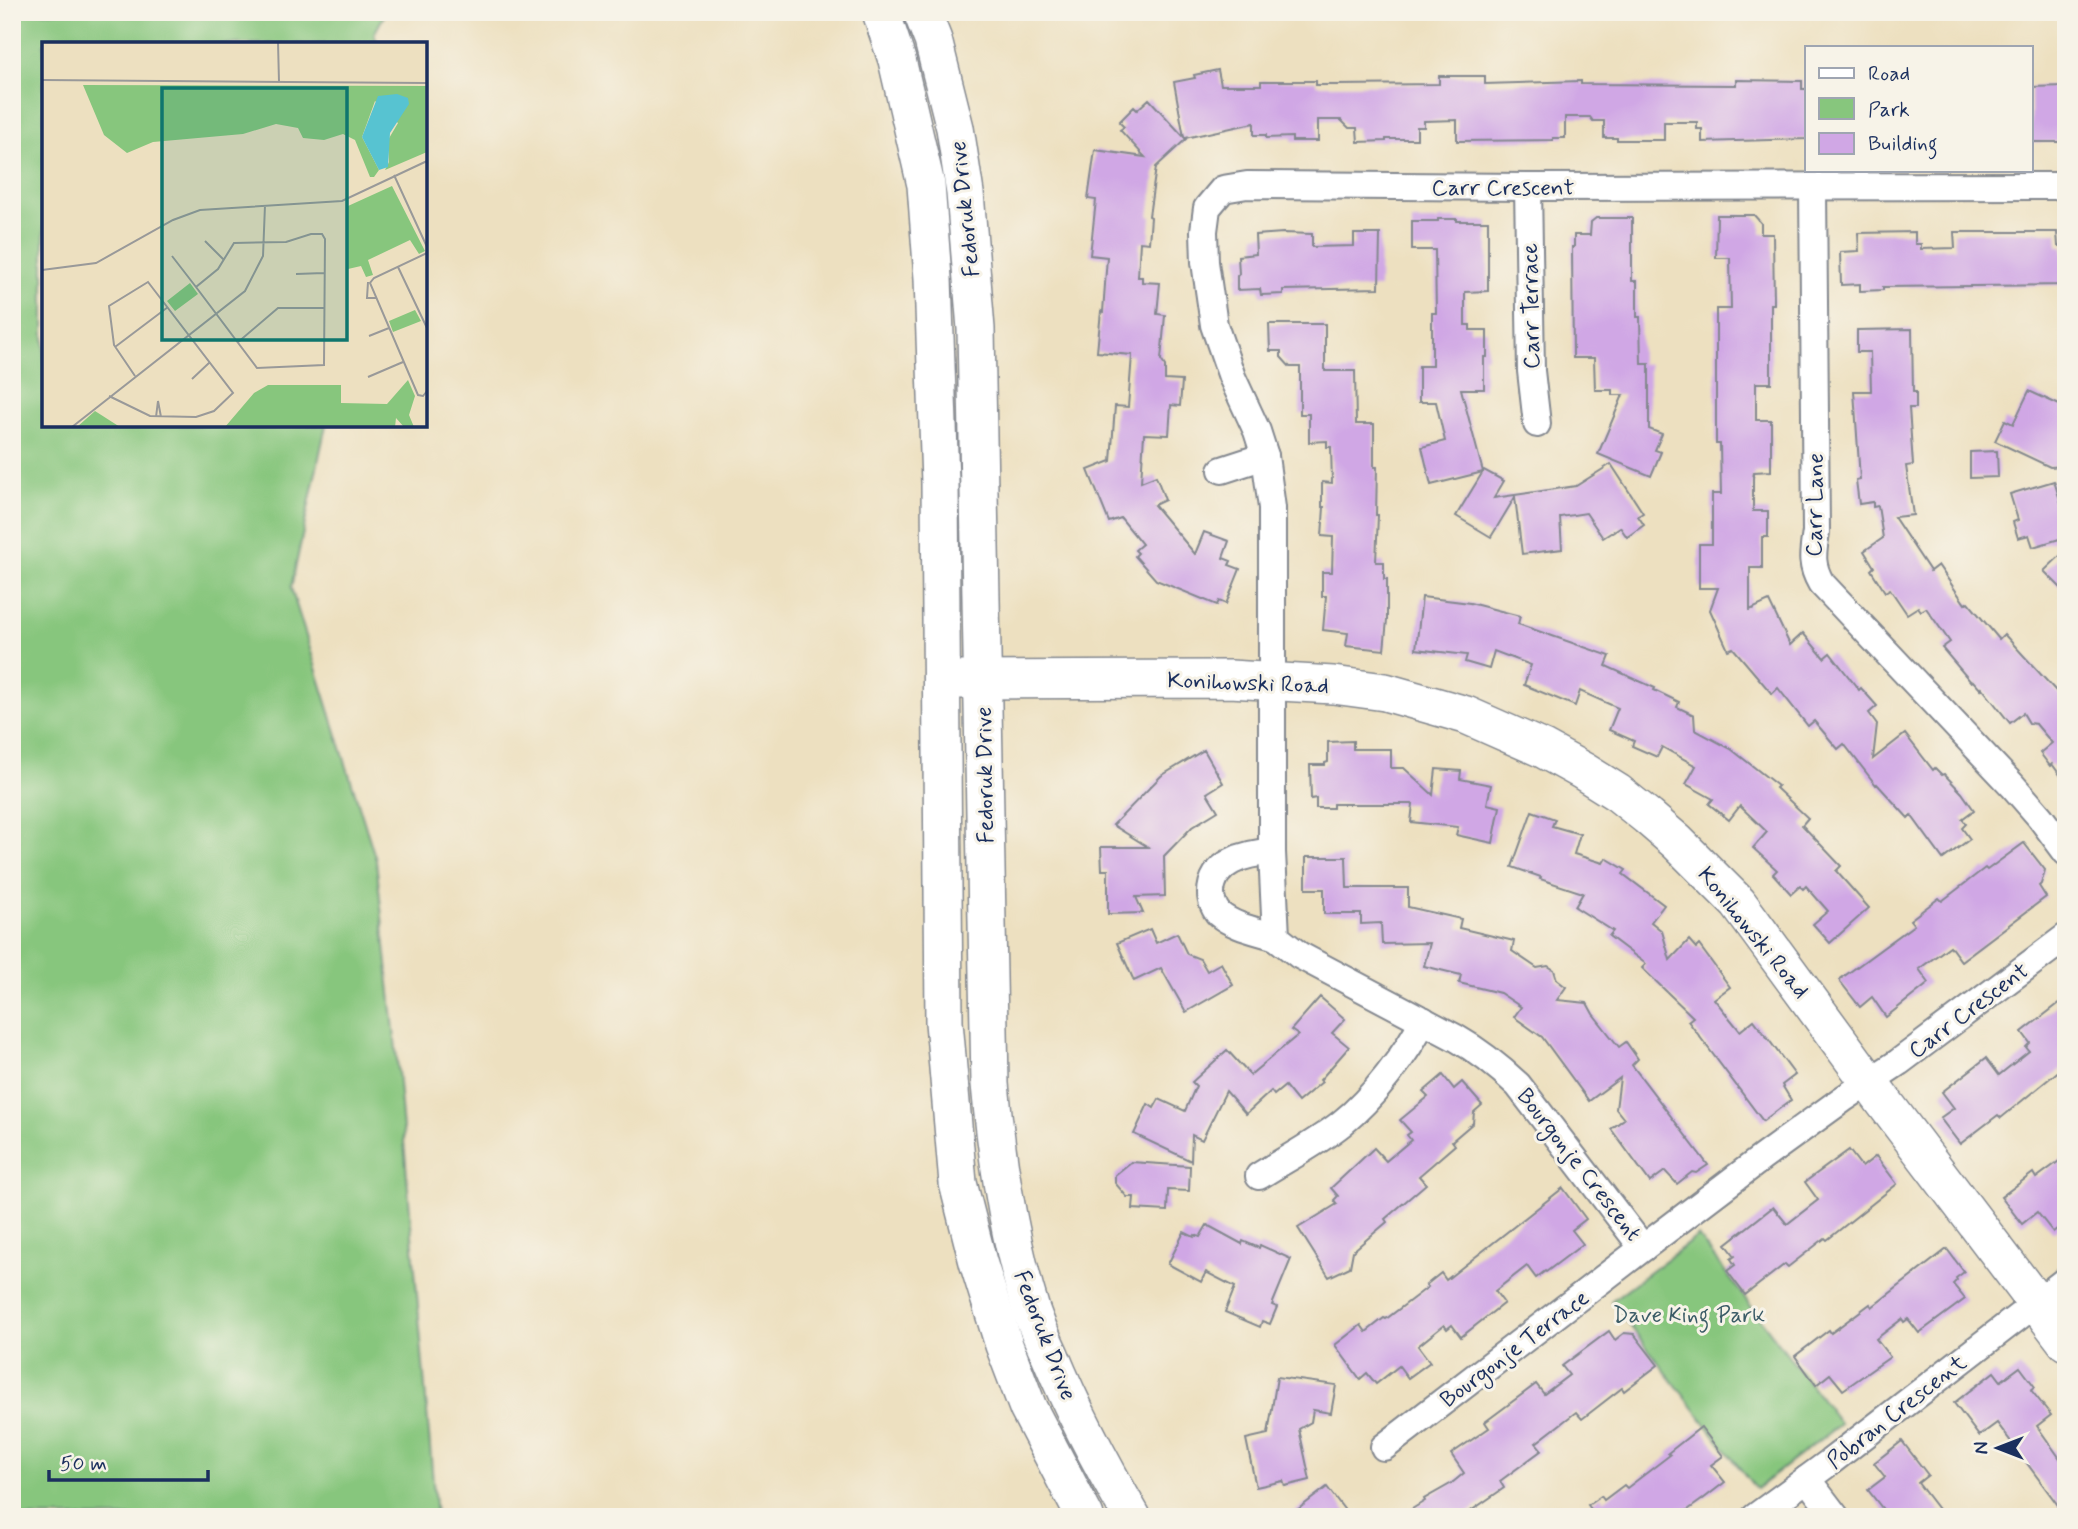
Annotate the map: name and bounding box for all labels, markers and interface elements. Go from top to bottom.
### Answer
inset map [42,42,427,427]
legend [1805,46,2032,172]
text: Road [1868,60,1910,88]
text: Park [1868,96,1910,124]
text: Building [1868,130,1938,160]
street label: Fedoruk Drive [944,139,988,278]
street label: Carr Crescent [1432,174,1575,204]
street label: Carr Terrace [1516,242,1548,369]
street label: Carr Lane [1800,453,1832,557]
street label: Konihowski Road [1167,666,1329,702]
street label: Fedoruk Drive [970,706,1002,844]
street label: Konihowski Road [1690,861,1815,1006]
street label: Carr Crescent [1903,957,2035,1067]
street label: Bourgonje Crescent [1508,1083,1648,1249]
street label: Fedoruk Drive [1006,1266,1083,1405]
street label: Bourgonje Terrace [1435,1284,1597,1417]
park label: Dave King Park [1613,1301,1765,1333]
street label: Pobran Crescent [1821,1348,1974,1477]
north arrow [1962,1414,2032,1484]
scale bar [49,1438,208,1482]
text: N [1970,1442,1995,1454]
text: 50 m [60,1450,107,1478]

